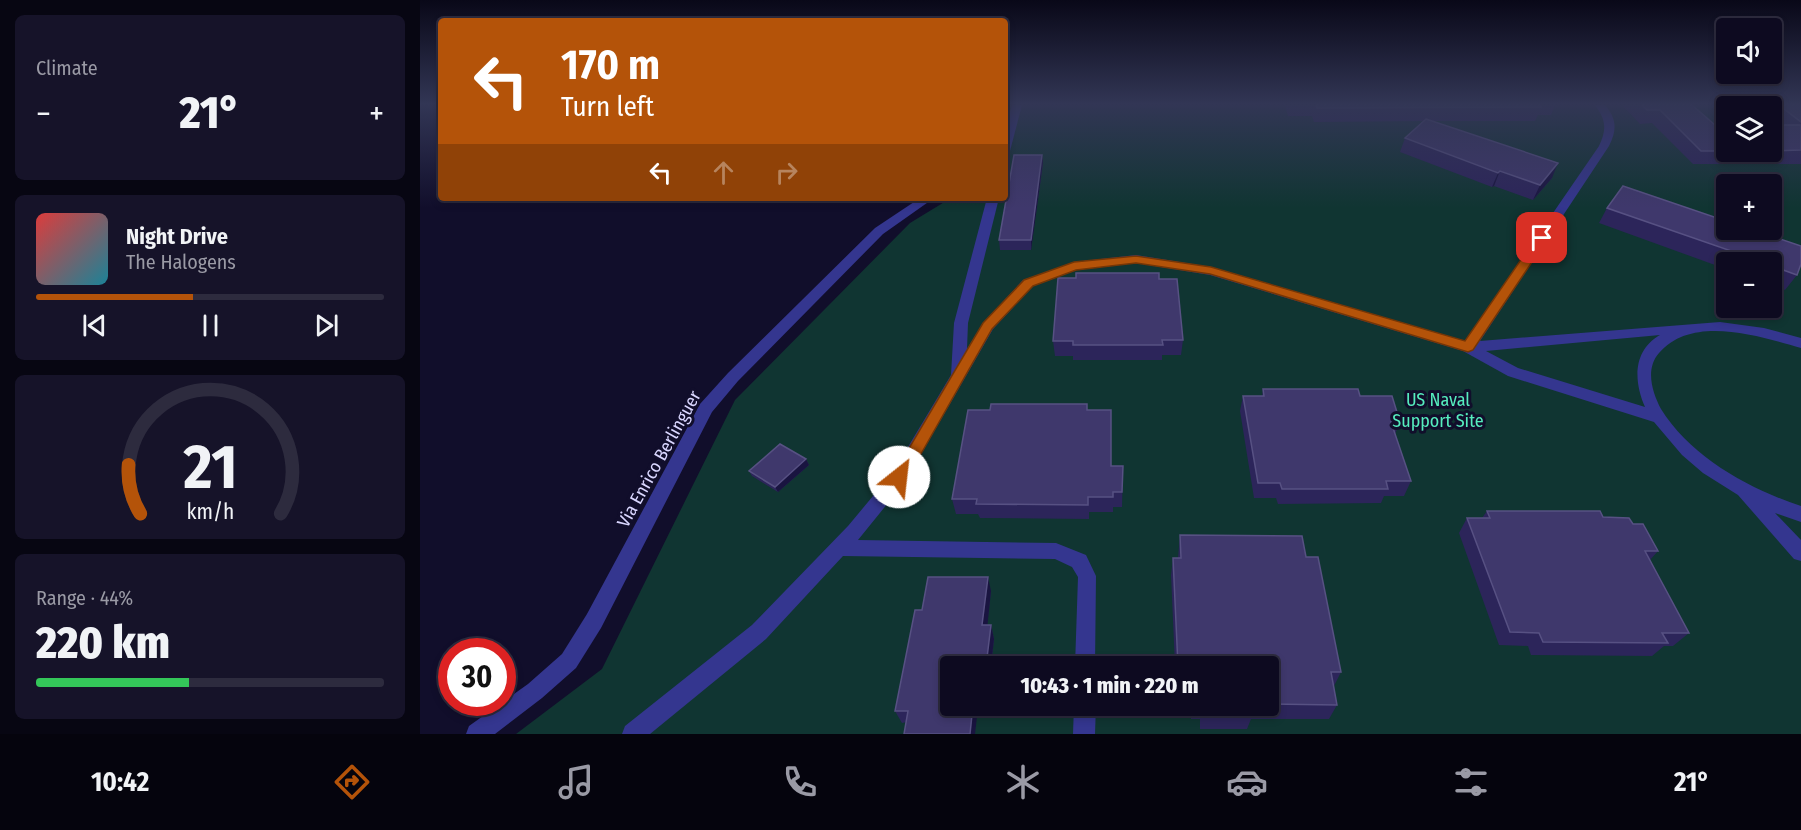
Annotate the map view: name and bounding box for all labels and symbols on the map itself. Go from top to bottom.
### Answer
pin [1516,212,1567,263]
street label: Via Enrico Berlinguer [612,386,706,531]
park label: US Naval Support Site [1392,389,1484,432]
position arrow [867,445,931,509]
speed limit sign: 30 [438,638,516,716]

